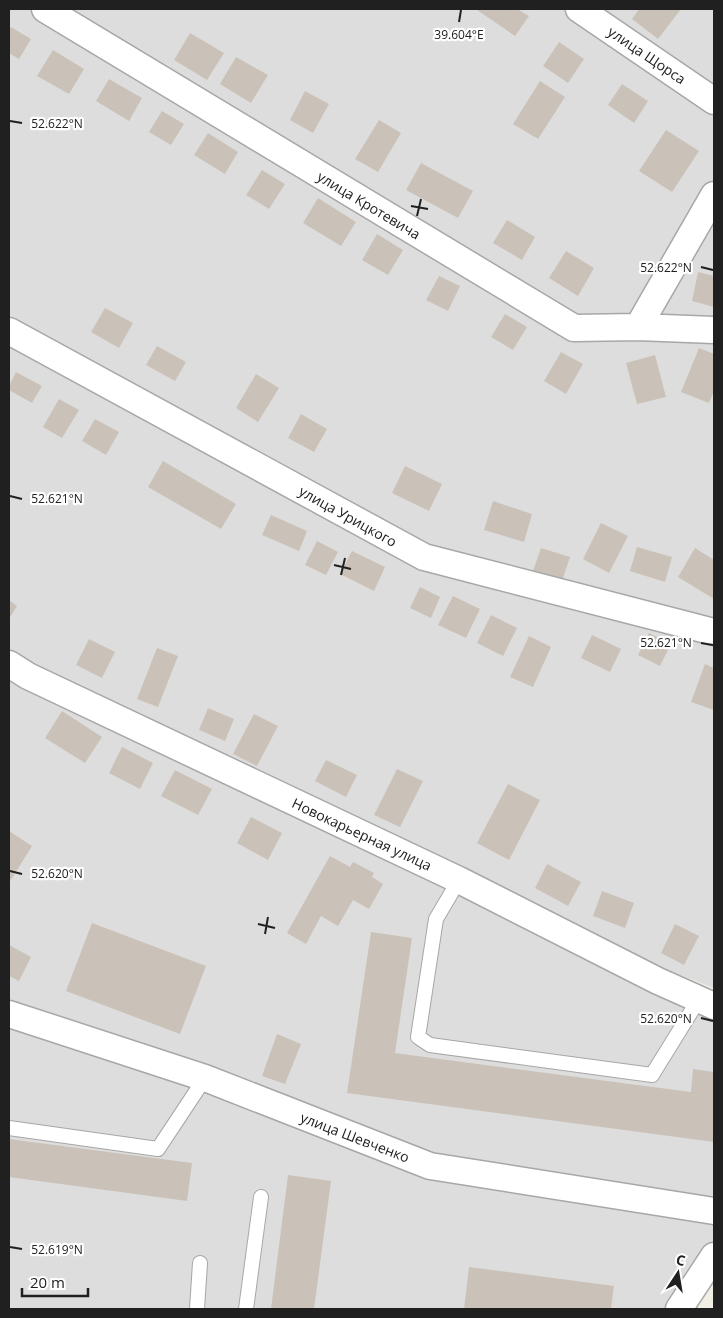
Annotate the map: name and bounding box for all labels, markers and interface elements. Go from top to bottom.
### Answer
street label: улица Щорса [604,22,690,88]
text: 39.604°E [434,26,484,43]
text: 52.622°N [31,115,83,132]
street label: улица Кротевича [314,167,424,243]
text: 52.622°N [640,259,692,276]
street label: улица Урицкого [296,481,400,551]
text: 52.621°N [31,490,83,507]
text: 52.621°N [640,634,692,651]
street label: Новокарьерная улица [289,793,435,875]
text: 52.620°N [31,865,83,882]
text: 52.620°N [640,1010,692,1027]
street label: улица Шевченко [298,1107,412,1167]
text: 52.619°N [31,1241,83,1258]
north arrow [653,1248,703,1298]
text: С [674,1250,687,1270]
scale bar [22,1266,89,1298]
text: 20 m [30,1272,65,1292]

